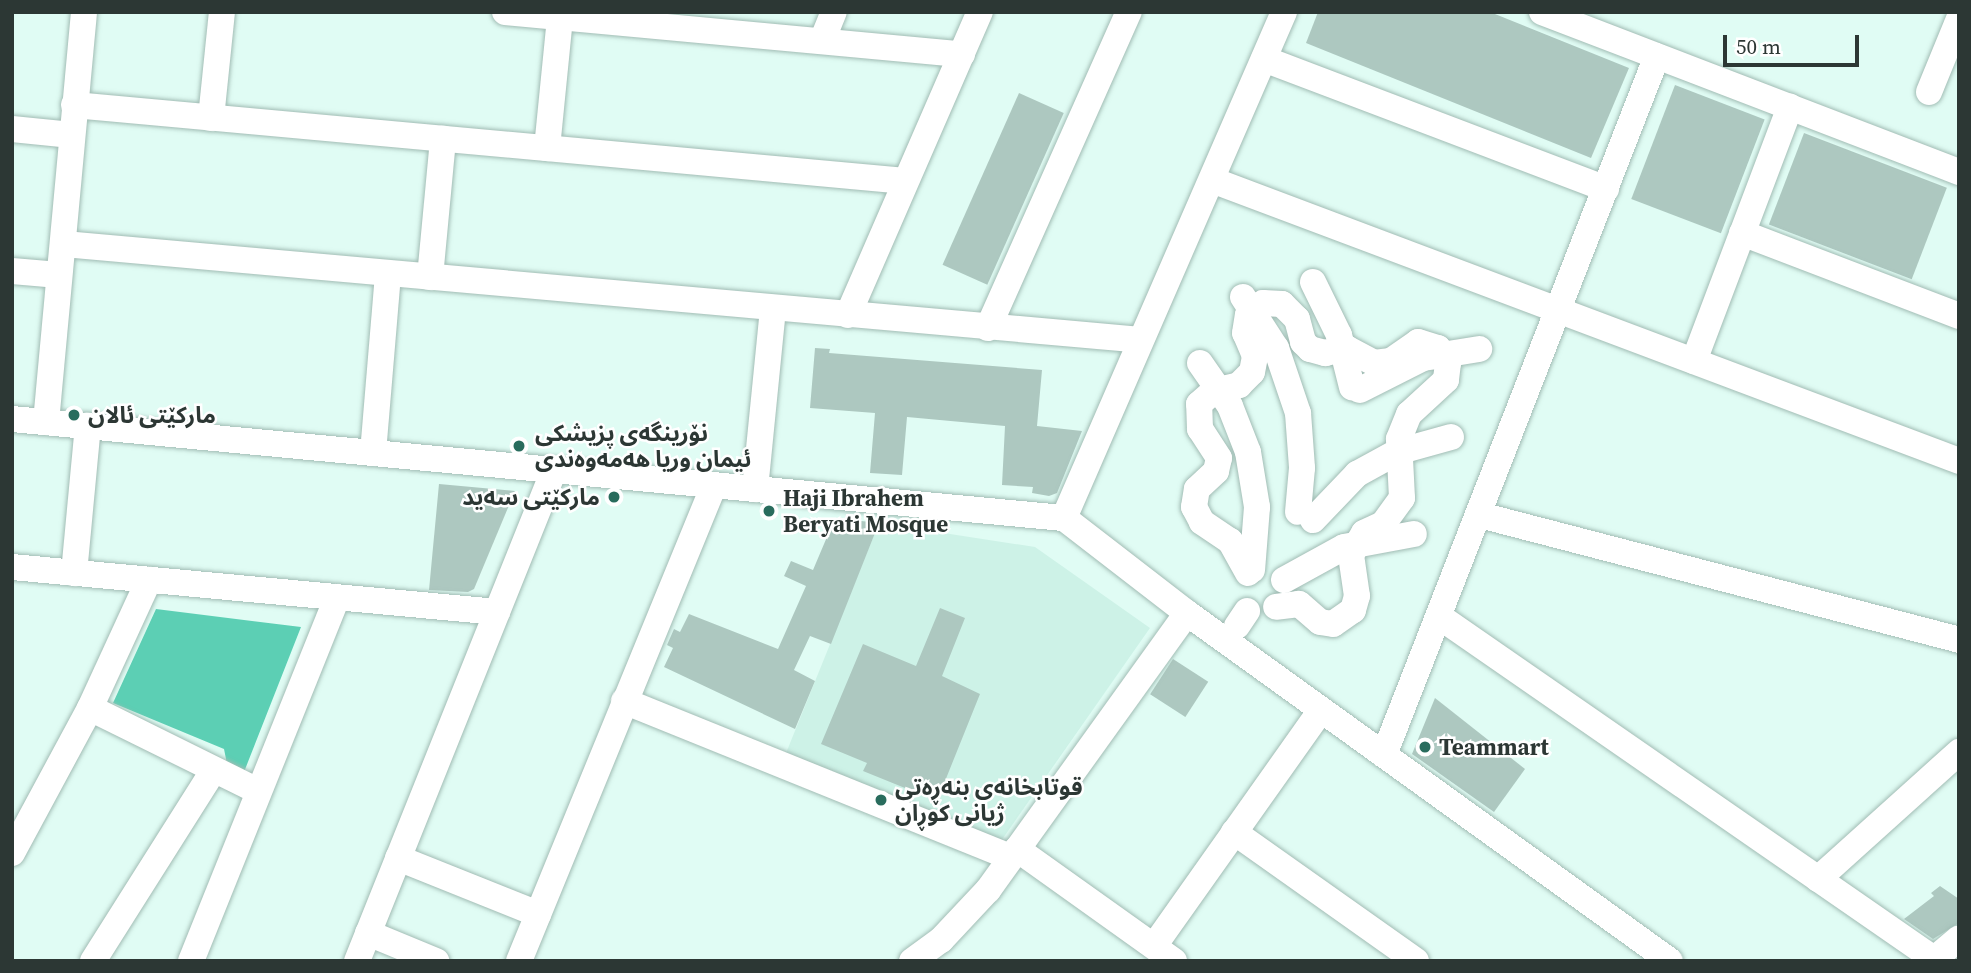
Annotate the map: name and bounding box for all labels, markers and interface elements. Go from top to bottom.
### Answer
scale bar [1726,21,1862,65]
text: 50 m [1736,32,1781,61]
place label: مارکێتی ئالان [88,401,216,429]
marker: مارکێتی ئالان [66,407,82,423]
place label: نۆرینگەی پزیشکی ئیمان وریا هەمەوەندی [535,419,751,473]
marker: نۆرینگەی پزیشکی ئیمان وریا هەمەوەندی [509,436,529,456]
place label: مارکێتی سەید [462,483,600,511]
place label: Haji Ibrahem Beryati Mosque [783,484,948,538]
marker: مارکێتی سەید [606,489,622,505]
marker: Haji Ibrahem Beryati Mosque [761,503,777,519]
place label: Teammart [1439,733,1549,761]
marker: Teammart [1417,739,1433,755]
place label: قوتابخانەی بنەڕەتی ژیانی کوڕان [895,773,1083,827]
marker: قوتابخانەی بنەڕەتی ژیانی کوڕان [873,792,889,808]

